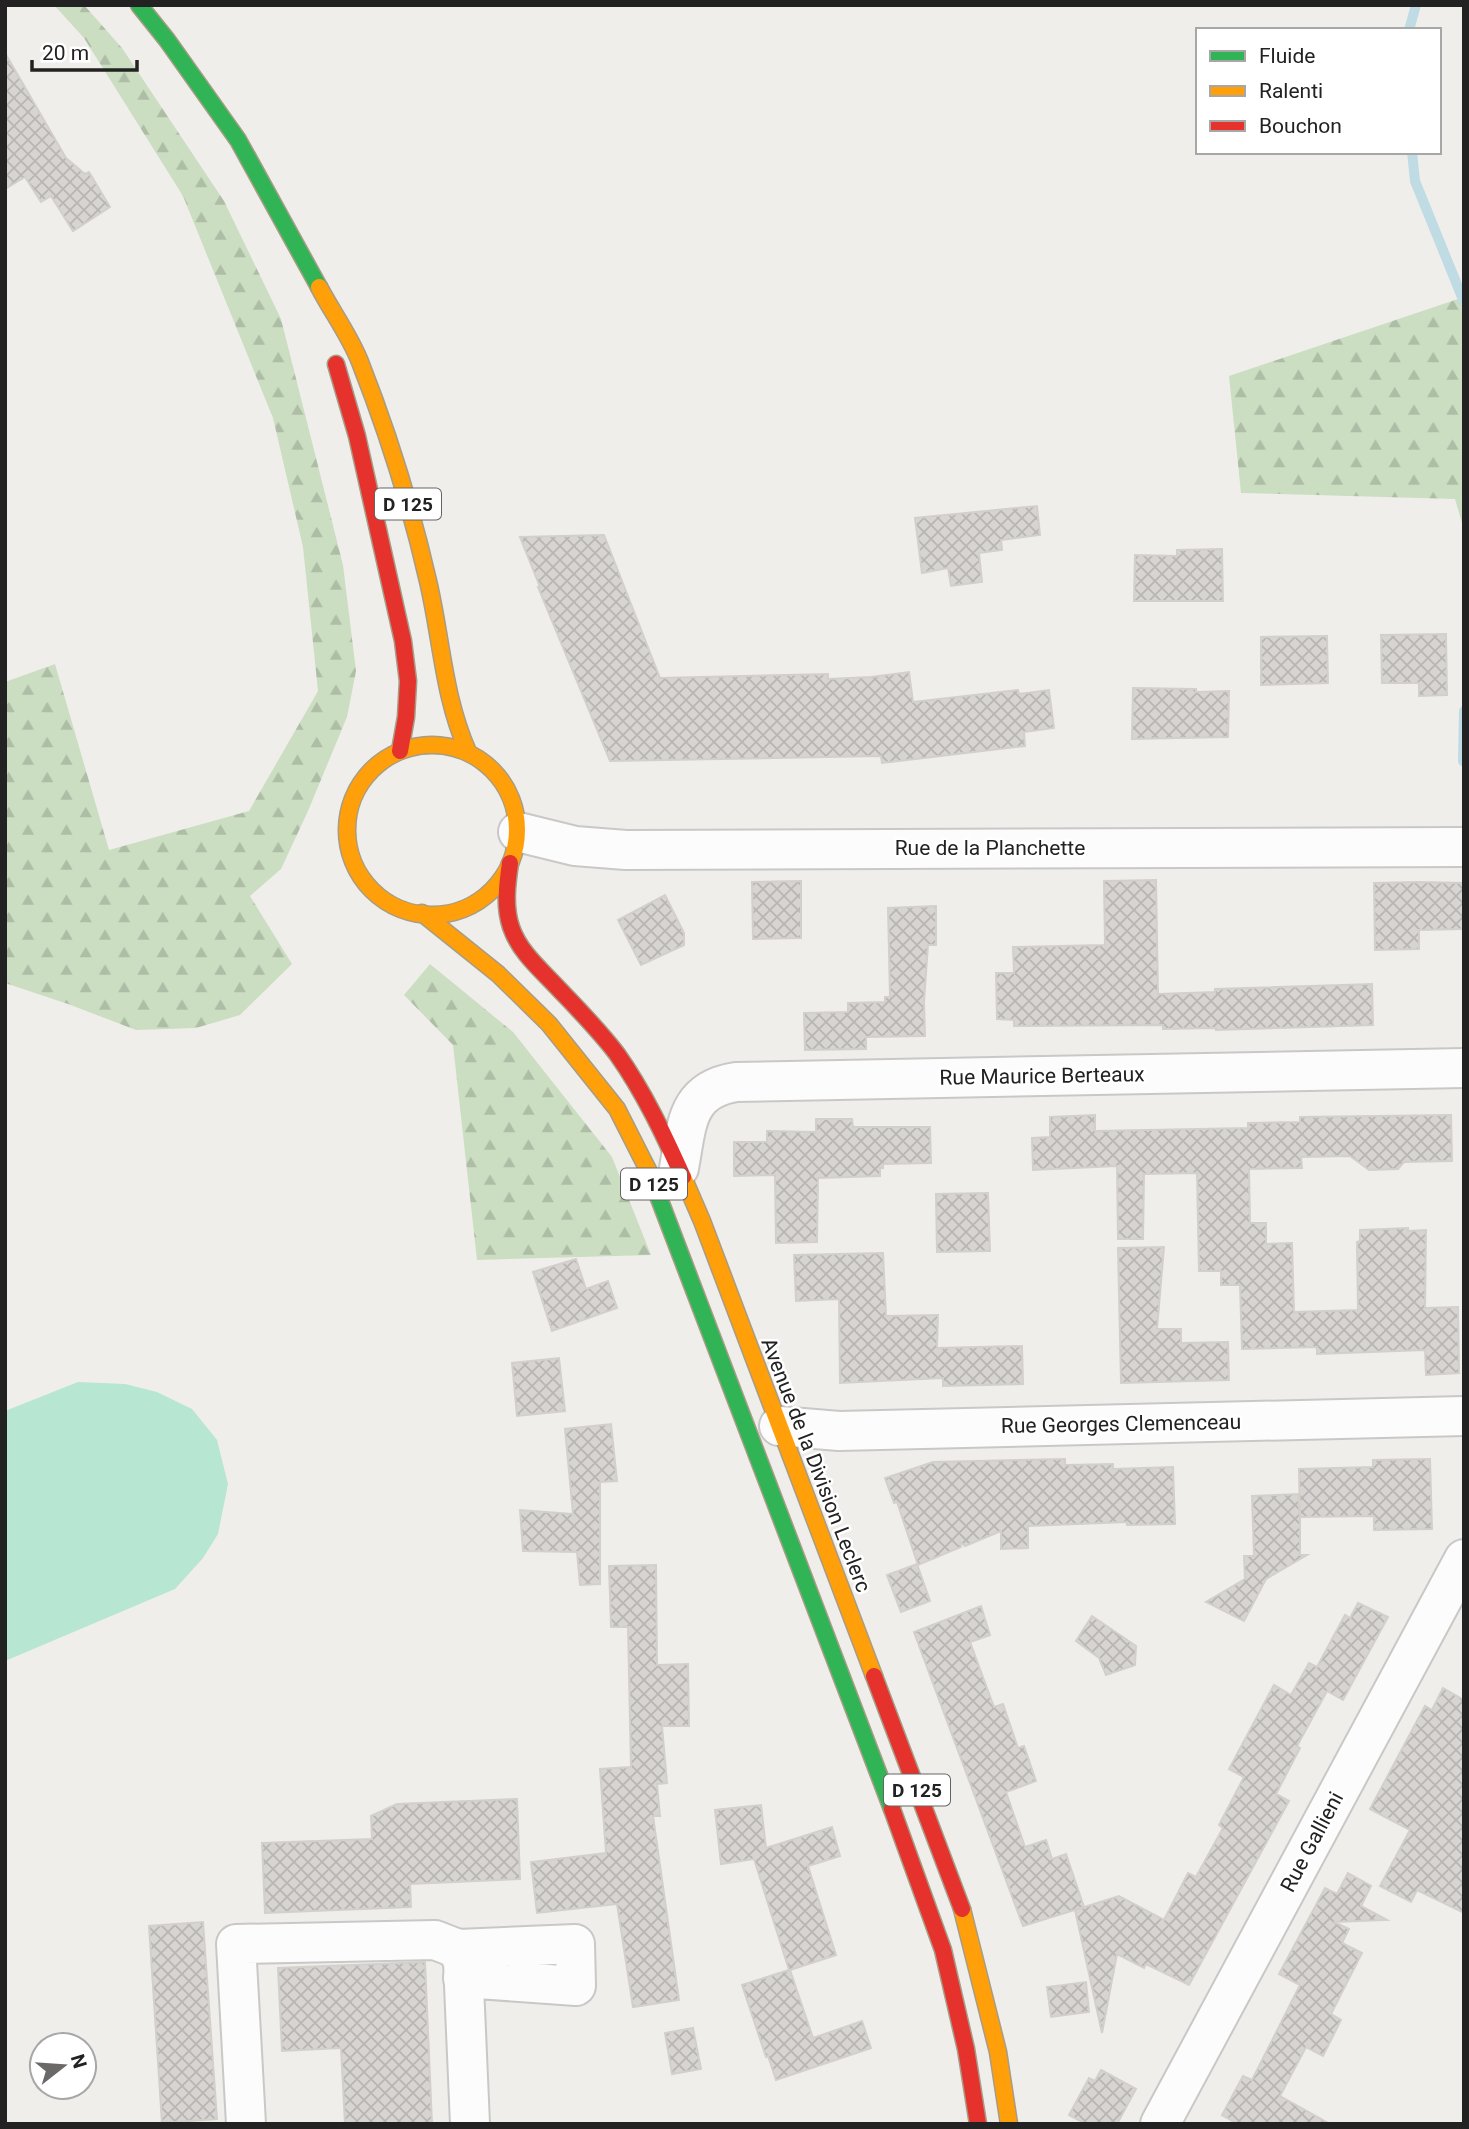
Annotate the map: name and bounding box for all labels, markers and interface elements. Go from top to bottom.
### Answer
scale bar [32,28,136,72]
legend [1196,28,1441,154]
text: 20 m [42,41,89,65]
text: Fluide [1259,44,1315,68]
text: Ralenti [1259,79,1323,103]
text: Bouchon [1259,114,1342,138]
road number: D 125 [375,489,441,520]
street label: Rue de la Planchette [895,836,1085,860]
street label: Rue Maurice Berteaux [939,1062,1145,1090]
road number: D 125 [621,1168,687,1200]
street label: Avenue de la Division Leclerc [756,1335,876,1595]
street label: Rue Georges Clemenceau [1001,1410,1241,1438]
road number: D 125 [884,1774,950,1806]
street label: Rue Gallieni [1276,1788,1348,1896]
north arrow [28,2031,98,2101]
text: N [66,2051,92,2071]

